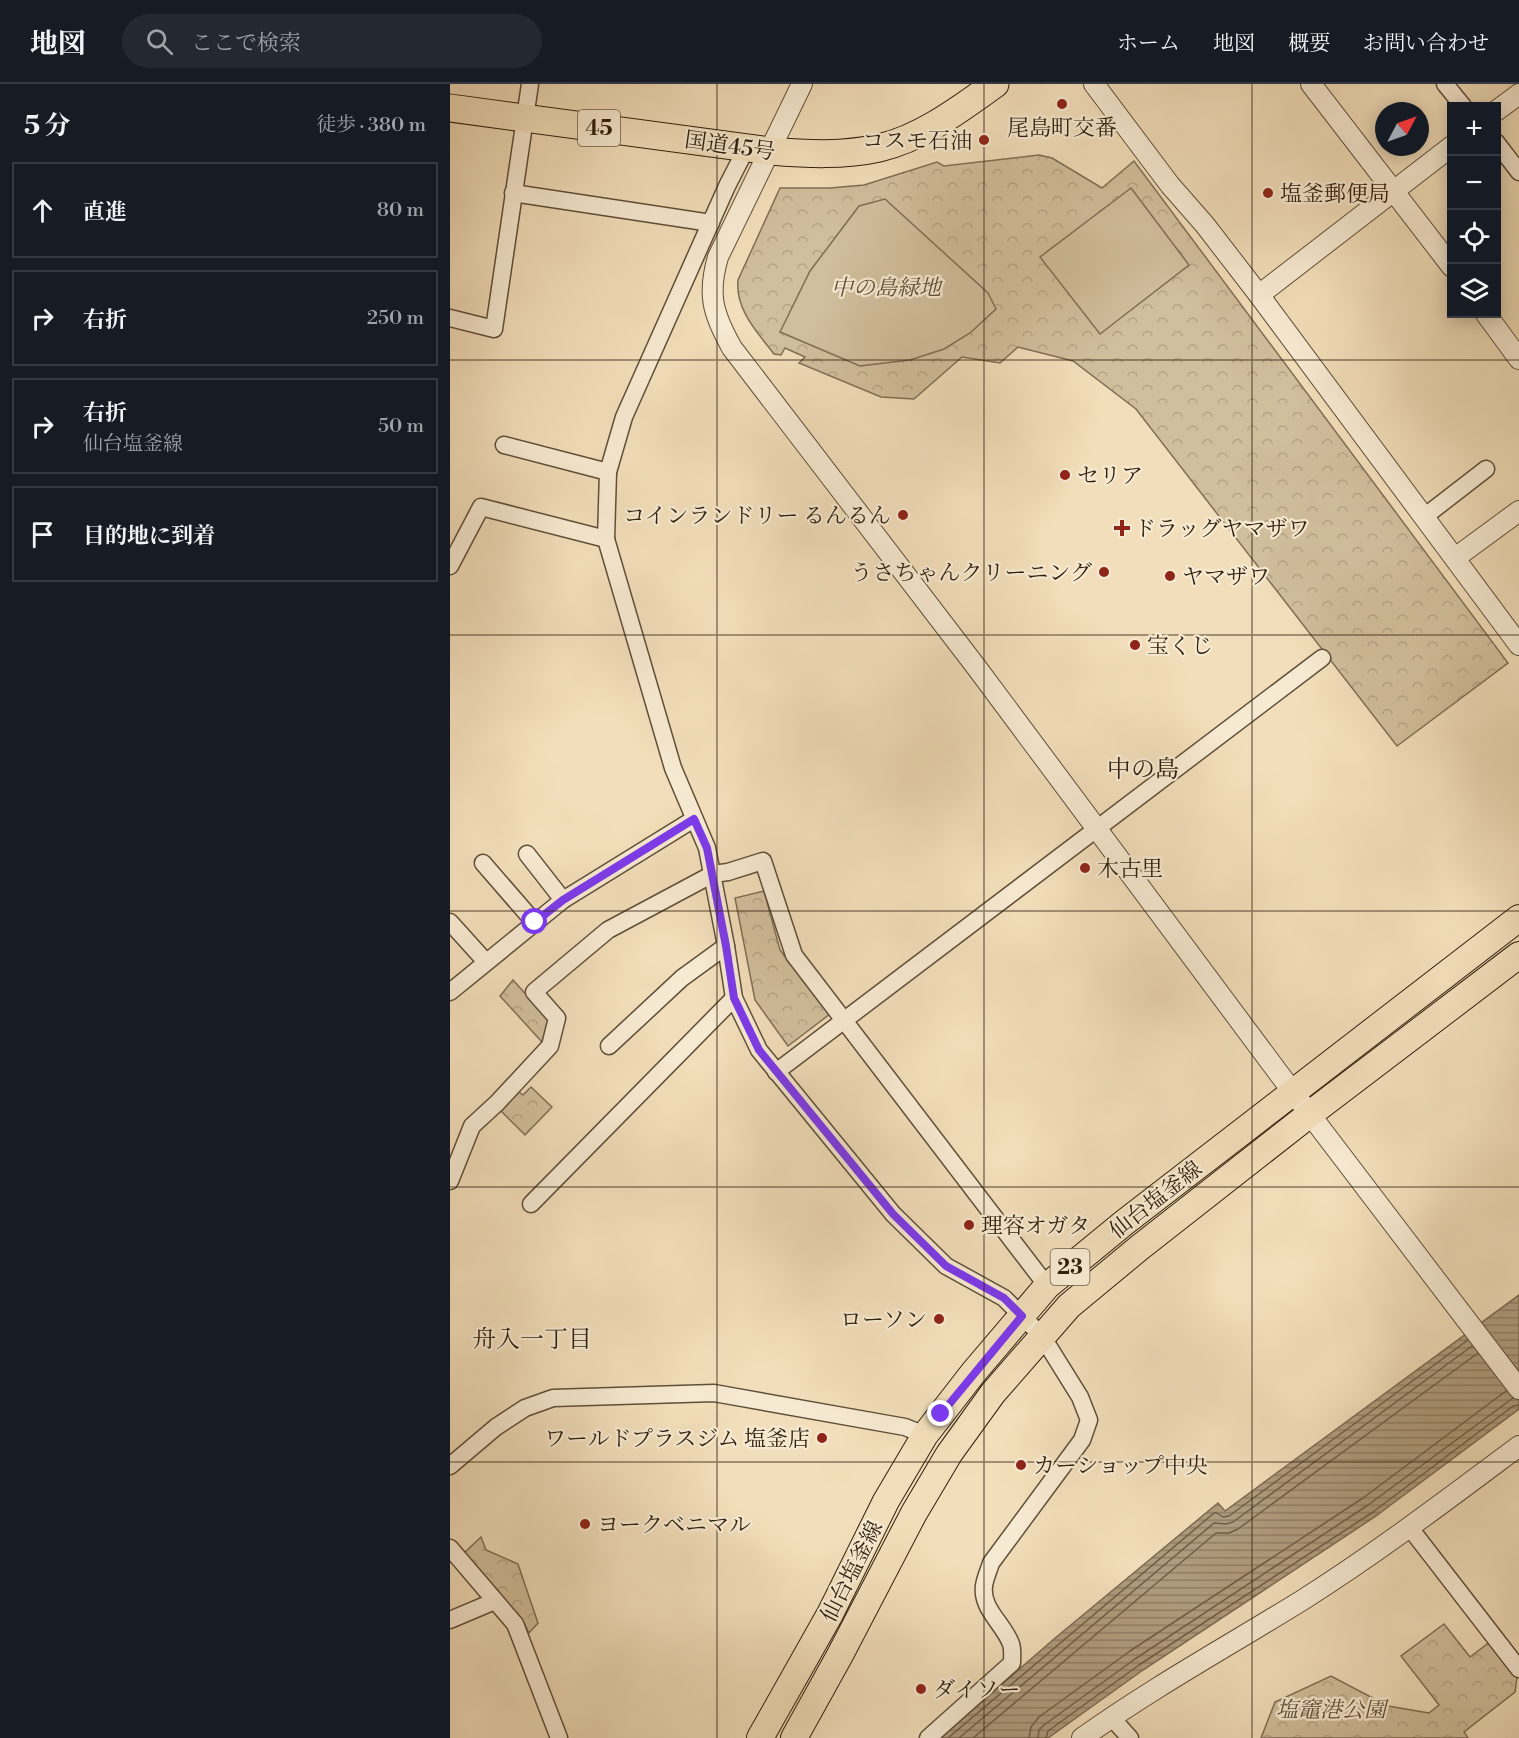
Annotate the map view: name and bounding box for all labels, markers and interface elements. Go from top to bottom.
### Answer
search box [122,14,542,68]
icon: search [143,25,176,58]
text: 地図 [30,27,86,62]
text: ここで検索 [191,30,301,57]
text: ホーム [1117,31,1180,57]
text: 地図 [1213,31,1255,57]
text: 概要 [1288,31,1330,57]
text: お問い合わせ [1363,31,1489,57]
marker: 尾島町交番 [1055,97,1069,111]
north arrow [1375,102,1429,156]
map controls [1447,102,1501,318]
button: + [1447,102,1501,156]
text: 5 分 [24,110,70,142]
road number: 45 [578,110,620,146]
text: 徒歩 · 380 m [316,113,426,138]
place label: 尾島町交番 [1007,115,1117,142]
street label: 国道45号 [683,127,777,166]
place label: コスモ石油 [862,128,972,155]
marker: コスモ石油 [977,133,991,147]
button: − [1447,156,1501,210]
place label: 塩釜郵便局 [1280,181,1390,208]
marker: 塩釜郵便局 [1261,186,1275,200]
icon: ahead [26,194,59,227]
text: 80 m [377,198,424,223]
text: 直進 [83,199,127,226]
button: locate [1447,210,1501,264]
button: layers [1447,264,1501,318]
park label: 中の島緑地 [831,275,943,302]
icon: right [26,302,59,335]
text: 250 m [367,306,424,331]
text: 右折 [83,307,127,334]
text: 右折 [83,400,127,427]
icon: right [26,410,59,443]
text: 50 m [378,414,424,439]
text: 仙台塩釜線 [83,432,183,457]
place label: セリア [1077,463,1143,490]
marker: セリア [1058,468,1072,482]
place label: コインランドリー るんるん [623,503,891,530]
marker: コインランドリー るんるん [896,508,910,522]
place label: ドラッグヤマザワ [1134,516,1310,543]
icon: arrive [26,518,59,551]
marker: ドラッグヤマザワ [1115,521,1129,535]
text: 目的地に到着 [83,523,215,550]
place label: うさちゃんクリーニング [850,560,1092,587]
place label: ヤマザワ [1182,564,1270,591]
marker: うさちゃんクリーニング [1097,565,1111,579]
marker: ヤマザワ [1163,569,1177,583]
place label: 宝くじ [1147,633,1213,660]
marker: 宝くじ [1128,638,1142,652]
district label: 中の島 [1107,755,1179,785]
place label: 木古里 [1097,856,1163,883]
marker: 木古里 [1078,861,1092,875]
route start [521,908,547,934]
street label: 仙台塩釜線 [1104,1156,1208,1245]
place label: 理容オガタ [981,1213,1090,1240]
marker: 理容オガタ [962,1218,976,1232]
road number: 23 [1050,1249,1090,1285]
place label: ローソン [840,1307,927,1334]
marker: ローソン [932,1312,946,1326]
district label: 舟入一丁目 [472,1325,592,1355]
route end [927,1400,953,1426]
place label: ワールドプラスジム 塩釜店 [544,1426,810,1453]
marker: ワールドプラスジム 塩釜店 [815,1431,829,1445]
place label: カーショップ中央 [1033,1453,1208,1480]
marker: カーショップ中央 [1014,1458,1028,1472]
place label: ヨークベニマル [597,1512,751,1539]
marker: ヨークベニマル [578,1517,592,1531]
street label: 仙台塩釜線 [815,1517,889,1627]
place label: ダイソー [933,1677,1021,1704]
marker: ダイソー [914,1682,928,1696]
park label: 塩竈港公園 [1276,1697,1389,1724]

